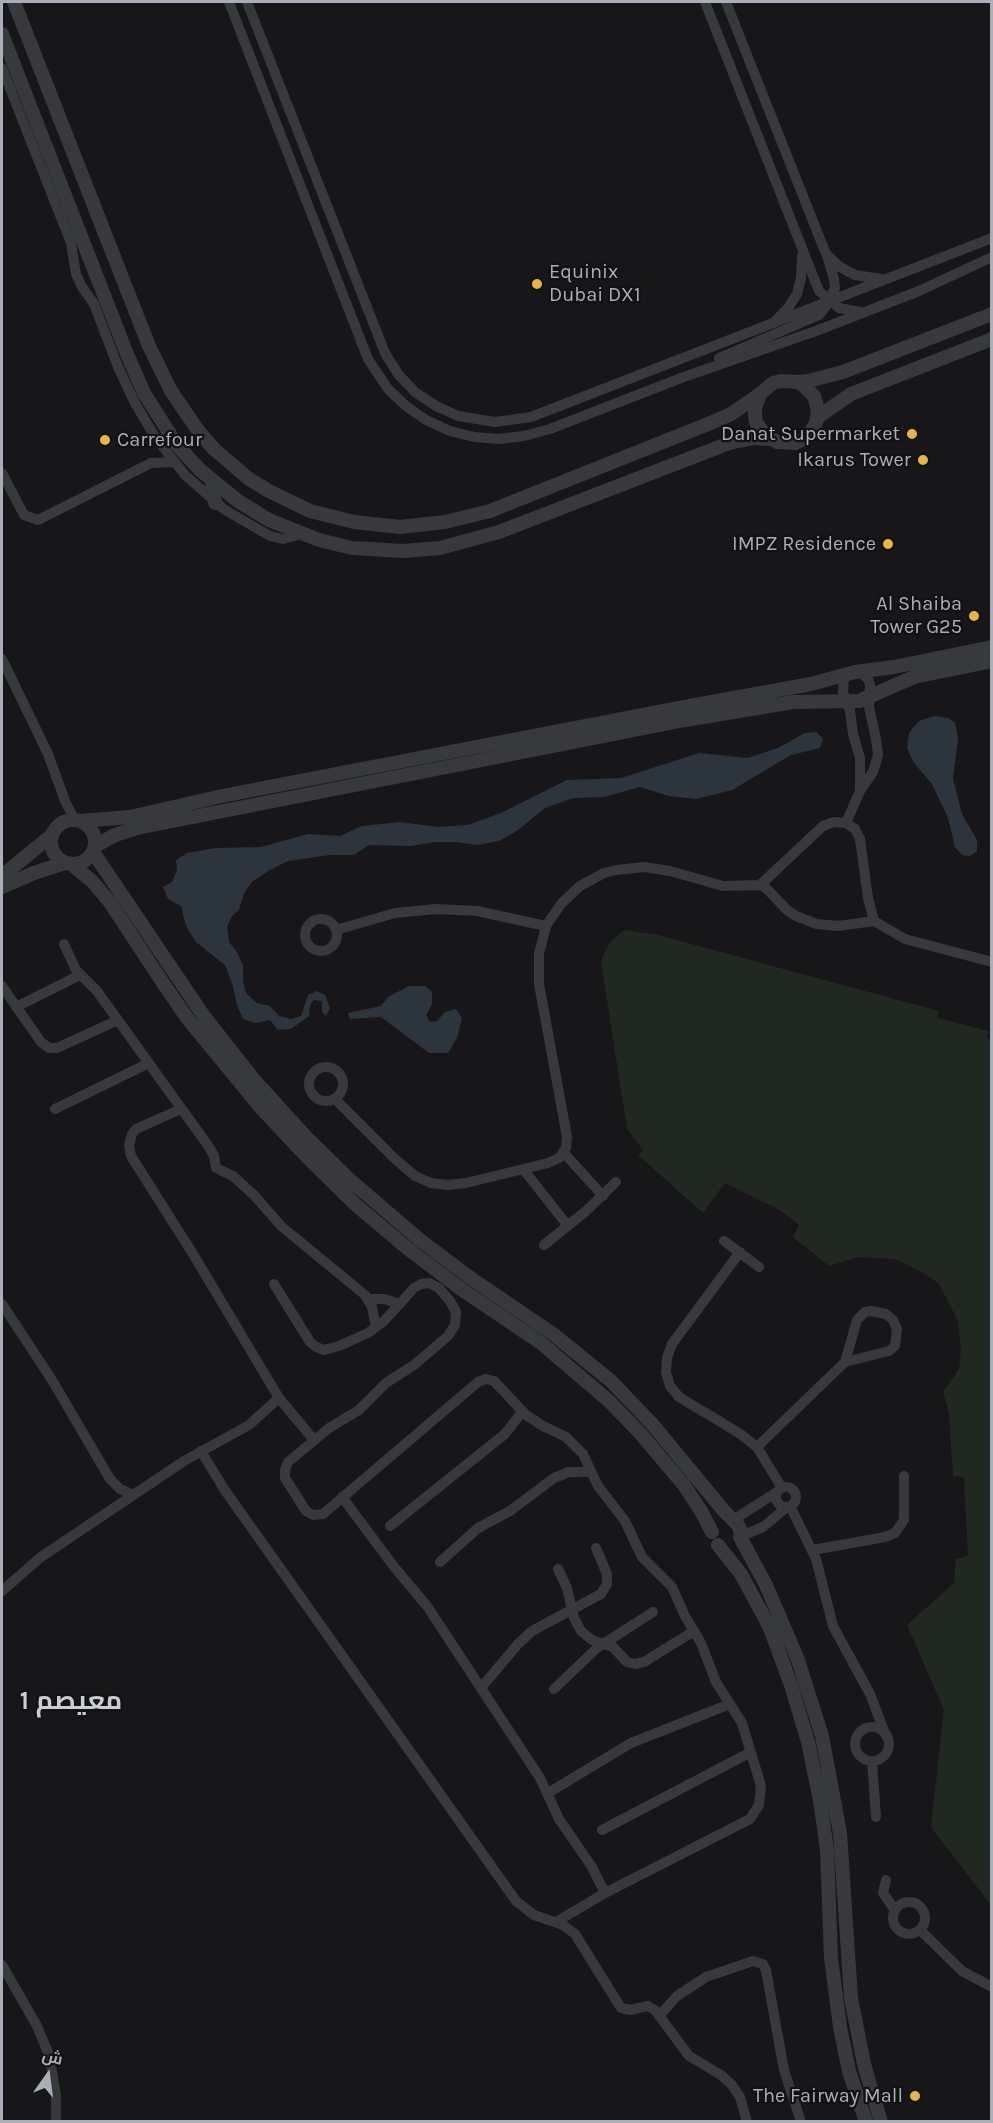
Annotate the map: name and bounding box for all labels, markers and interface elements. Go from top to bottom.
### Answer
place label: Equinix Dubai DX1 [549,260,641,307]
marker: Equinix Dubai DX1 [530,277,544,291]
place label: Danat Supermarket [721,422,900,446]
marker: Danat Supermarket [905,427,919,441]
place label: Carrefour [117,428,202,452]
marker: Carrefour [98,433,112,447]
place label: Ikarus Tower [797,448,911,472]
marker: Ikarus Tower [916,453,930,467]
place label: IMPZ Residence [732,532,876,556]
marker: IMPZ Residence [881,537,895,551]
place label: Al Shaiba Tower G25 [870,592,962,639]
marker: Al Shaiba Tower G25 [967,609,981,623]
district label: معيصم 1 [20,1686,122,1718]
north arrow [18,2045,78,2105]
text: ش [40,2045,65,2069]
place label: The Fairway Mall [753,2084,903,2108]
marker: The Fairway Mall [908,2089,922,2103]

